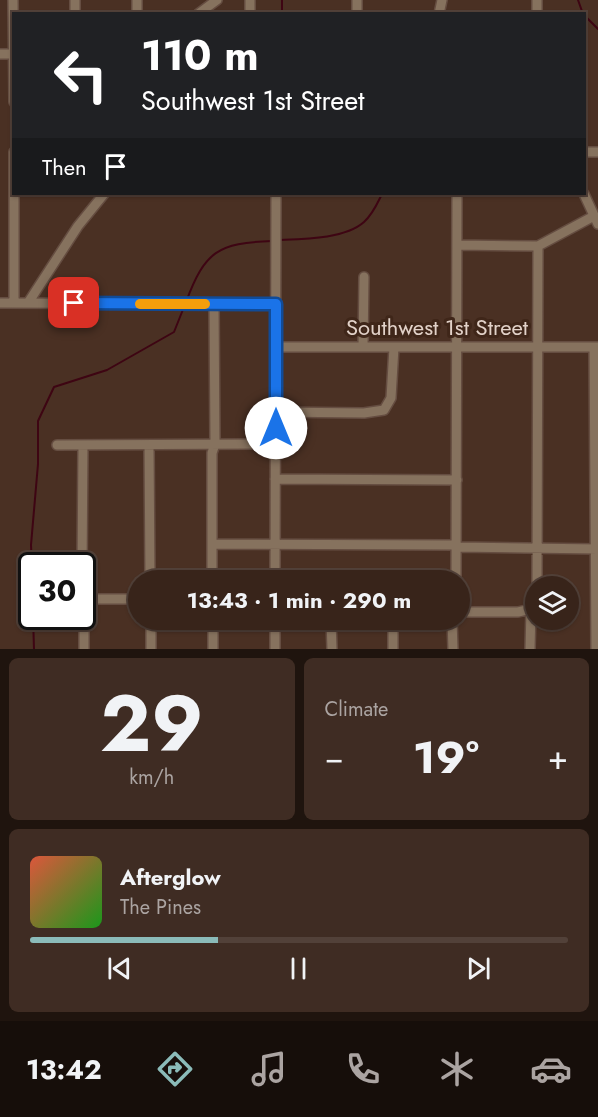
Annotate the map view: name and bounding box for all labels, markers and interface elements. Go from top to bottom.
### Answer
text: 110 m [141,25,259,86]
icon: left [42,36,120,114]
text: Southwest 1st Street [141,81,365,120]
icon: arrive [99,150,132,183]
text: Then [42,151,87,183]
pin [48,277,99,328]
icon: arrive [57,286,90,319]
street label: Southwest 1st Street [346,311,529,343]
position arrow [244,396,308,460]
speed limit sign: 30 [18,552,96,630]
map controls [525,576,579,630]
button: layers [525,576,579,630]
text: 13:43 · 1 min · 290 m [187,584,411,616]
text: 29 [100,668,203,780]
text: Climate [325,695,388,724]
text: 19° [413,725,479,790]
text: − [325,734,344,781]
text: + [548,734,568,781]
text: km/h [129,763,174,792]
text: Afterglow [120,861,221,893]
text: The Pines [120,893,201,922]
icon: previous [103,952,136,985]
icon: pause [282,952,315,985]
icon: next [462,952,495,985]
icon: directions [154,1048,196,1090]
icon: music [248,1048,290,1090]
icon: phone [342,1048,384,1090]
icon: climate [436,1048,478,1090]
icon: car [530,1048,572,1090]
text: 13:42 [26,1050,102,1089]

